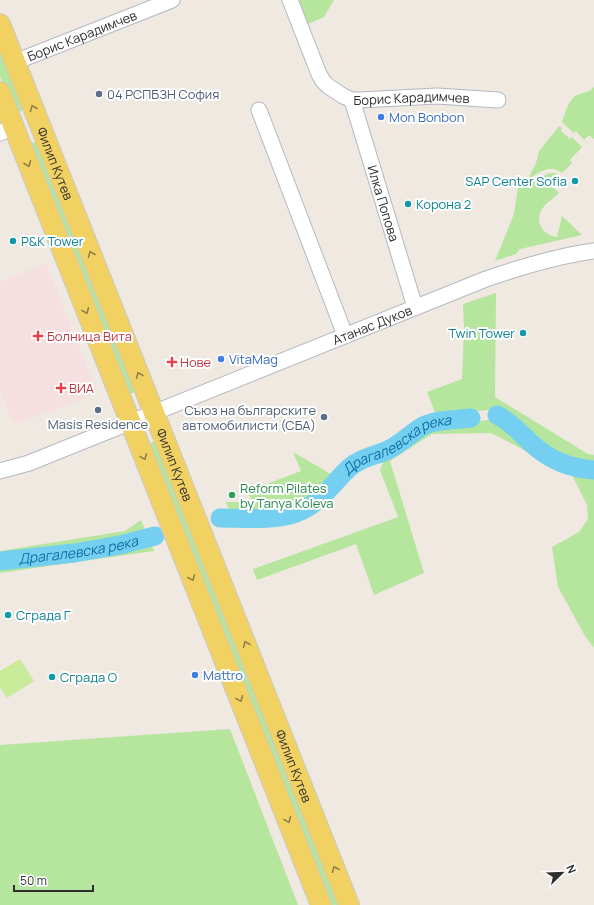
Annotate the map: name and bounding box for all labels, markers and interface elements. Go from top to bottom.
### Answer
street label: Борис Карадимчев [25,6,139,65]
place label: 04 РСПБЗН София [107,85,219,103]
street label: Борис Карадимчев [353,87,470,109]
marker: 04 РСПБЗН София [94,89,104,99]
one-way arrow [30,104,38,111]
place label: Mon Bonbon [389,108,464,126]
marker: Mon Bonbon [376,112,386,122]
street label: Филип Кутев [33,124,78,202]
one-way arrow [24,160,32,167]
street label: Илка Попова [363,163,404,244]
place label: SAP Center Sofia [465,172,567,190]
marker: SAP Center Sofia [570,176,580,186]
place label: Корона 2 [416,195,471,213]
marker: Корона 2 [403,199,413,209]
place label: P&K Tower [21,232,84,250]
marker: P&K Tower [8,236,18,246]
one-way arrow [88,251,96,258]
street label: Атанас Дуков [330,301,414,349]
one-way arrow [82,307,90,314]
place label: Twin Tower [449,324,515,342]
place label: Болница Вита [47,327,132,345]
marker: Twin Tower [518,328,528,338]
marker: Болница Вита [32,330,44,342]
place label: VitaMag [229,350,278,368]
place label: Нове [180,353,212,371]
marker: VitaMag [216,354,226,364]
marker: Нове [167,357,177,367]
one-way arrow [136,372,144,379]
place label: ВИА [69,379,94,397]
marker: ВИА [56,383,66,393]
place label: Съюз на българските автомобилисти (СБА) [182,401,316,434]
marker: Masis Residence [93,405,103,415]
water label: Драгалевска река [338,410,453,479]
marker: Съюз на българските автомобилисти (СБА) [319,412,329,422]
place label: Masis Residence [48,415,149,433]
street label: Филип Кутев [152,426,197,504]
one-way arrow [140,454,148,461]
place label: Reform Pilates by Tanya Koleva [240,479,333,512]
marker: Reform Pilates by Tanya Koleva [227,490,237,500]
water label: Драгалевска река [17,530,141,568]
one-way arrow [188,575,196,582]
place label: Сграда Г [16,606,71,624]
marker: Сграда Г [3,610,13,620]
one-way arrow [242,640,250,647]
place label: Mattro [203,666,243,684]
place label: Сграда О [60,668,118,686]
marker: Mattro [190,670,200,680]
marker: Сграда О [47,672,57,682]
one-way arrow [235,695,243,703]
street label: Филип Кутев [271,727,316,805]
one-way arrow [283,817,291,824]
north arrow [542,853,582,893]
text: N [563,862,580,876]
one-way arrow [332,865,340,873]
scale bar [14,867,93,893]
text: 50 m [20,872,47,889]

